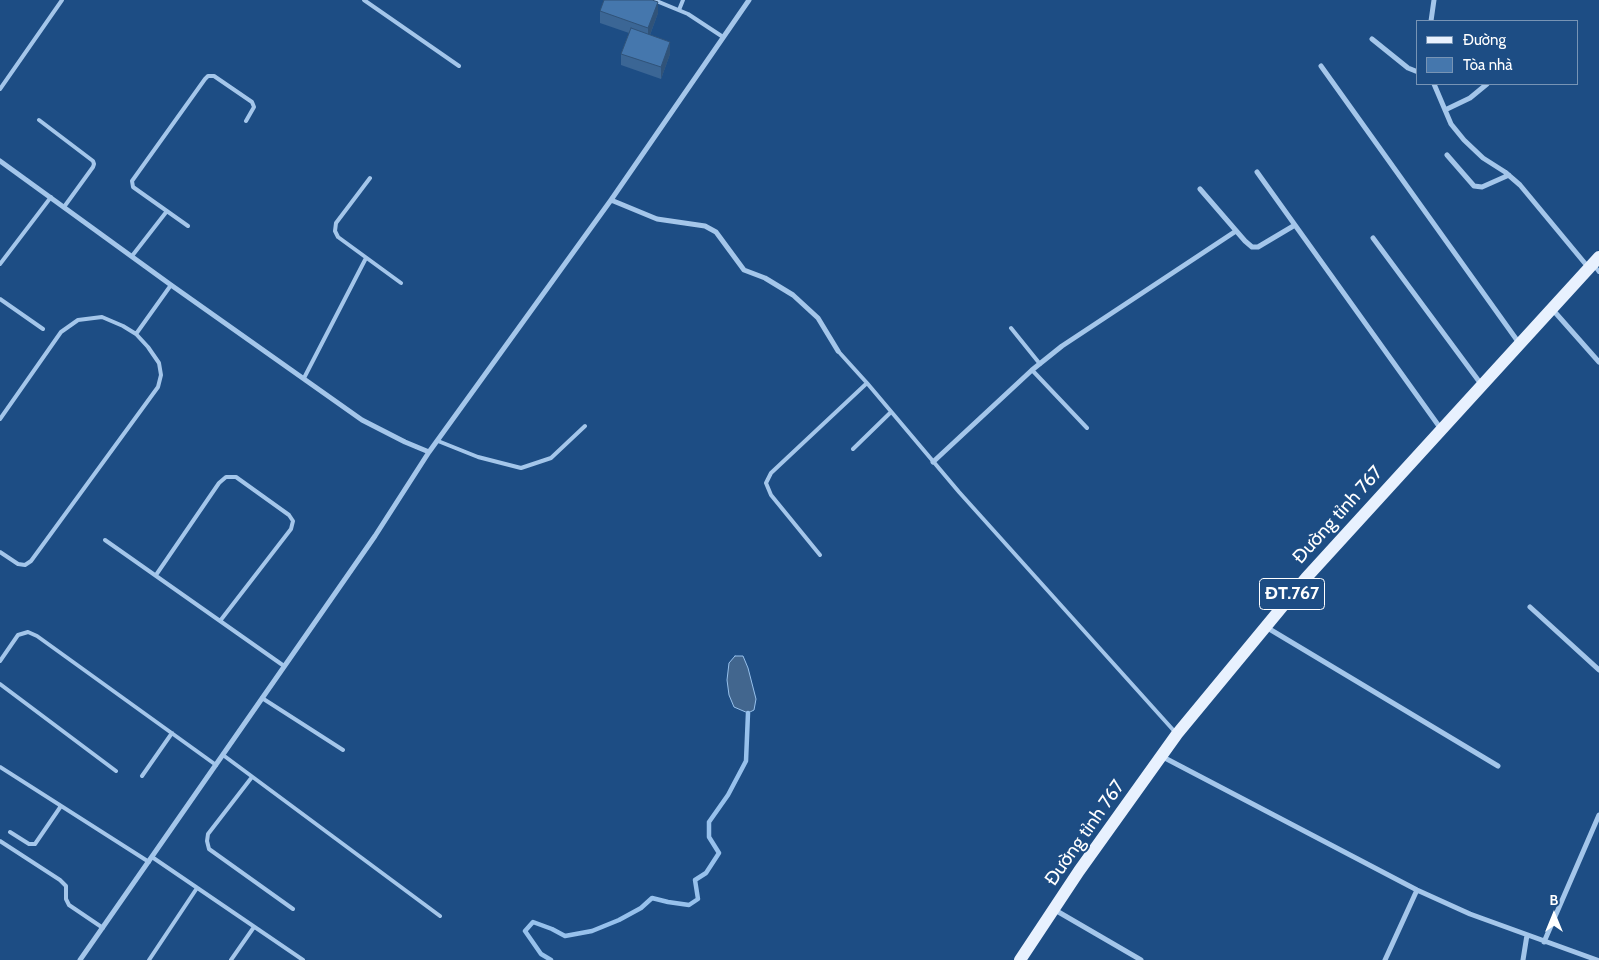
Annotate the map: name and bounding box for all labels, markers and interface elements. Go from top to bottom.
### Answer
legend [1416,20,1579,85]
text: Đường [1463,31,1506,49]
text: Tòa nhà [1463,56,1512,74]
street label: Đường tỉnh 767 [1288,461,1388,569]
road number: ĐT.767 [1260,578,1324,610]
street label: Đường tỉnh 767 [1040,776,1130,890]
north arrow [1529,890,1579,940]
text: B [1550,891,1558,909]

